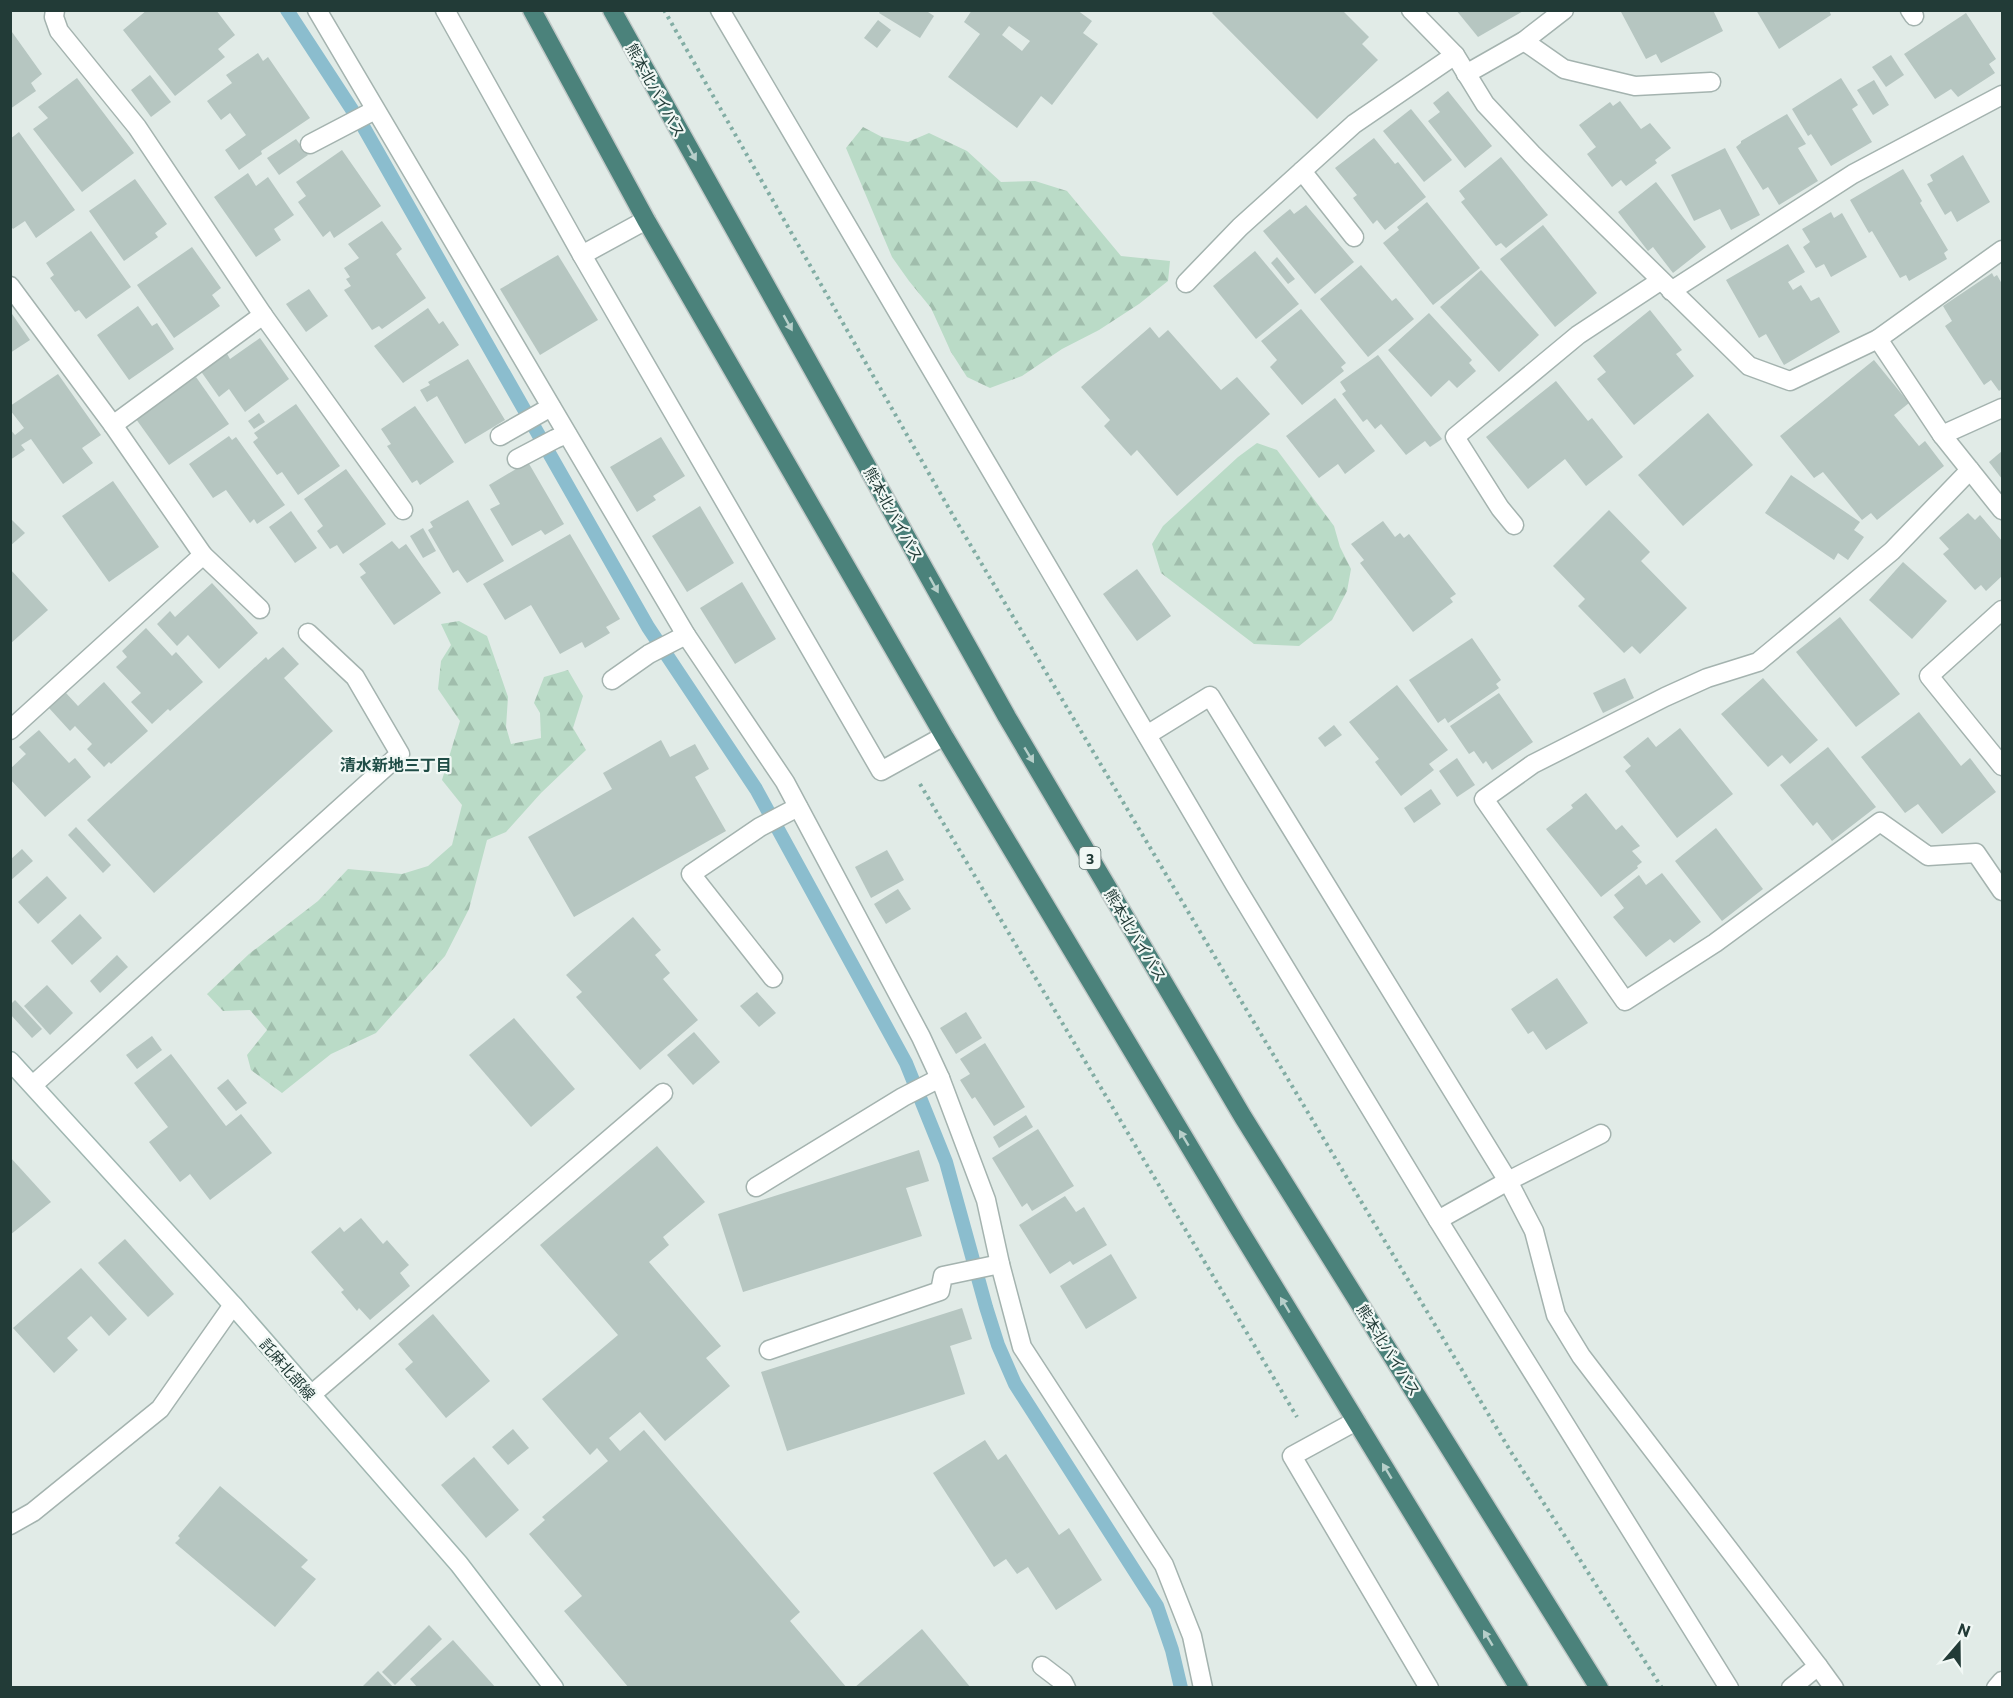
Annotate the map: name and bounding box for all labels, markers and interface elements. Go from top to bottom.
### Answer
street label: 熊本北バイパス [623,40,689,140]
one-way arrow [687,145,697,162]
one-way arrow [783,315,793,332]
street label: 熊本北バイパス [861,464,927,564]
one-way arrow [928,577,939,593]
one-way arrow [1024,747,1035,763]
district label: 清水新地三丁目 [340,755,452,774]
road number: 3 [1080,847,1100,869]
street label: 熊本北バイパス [1101,885,1171,985]
one-way arrow [1179,1130,1190,1146]
one-way arrow [1280,1297,1291,1313]
street label: 熊本北バイパス [1354,1301,1424,1399]
street label: 託麻北部線 [257,1335,319,1403]
one-way arrow [1381,1463,1392,1479]
north arrow [1929,1614,1989,1674]
text: N [1955,1618,1973,1640]
one-way arrow [1483,1630,1494,1646]

